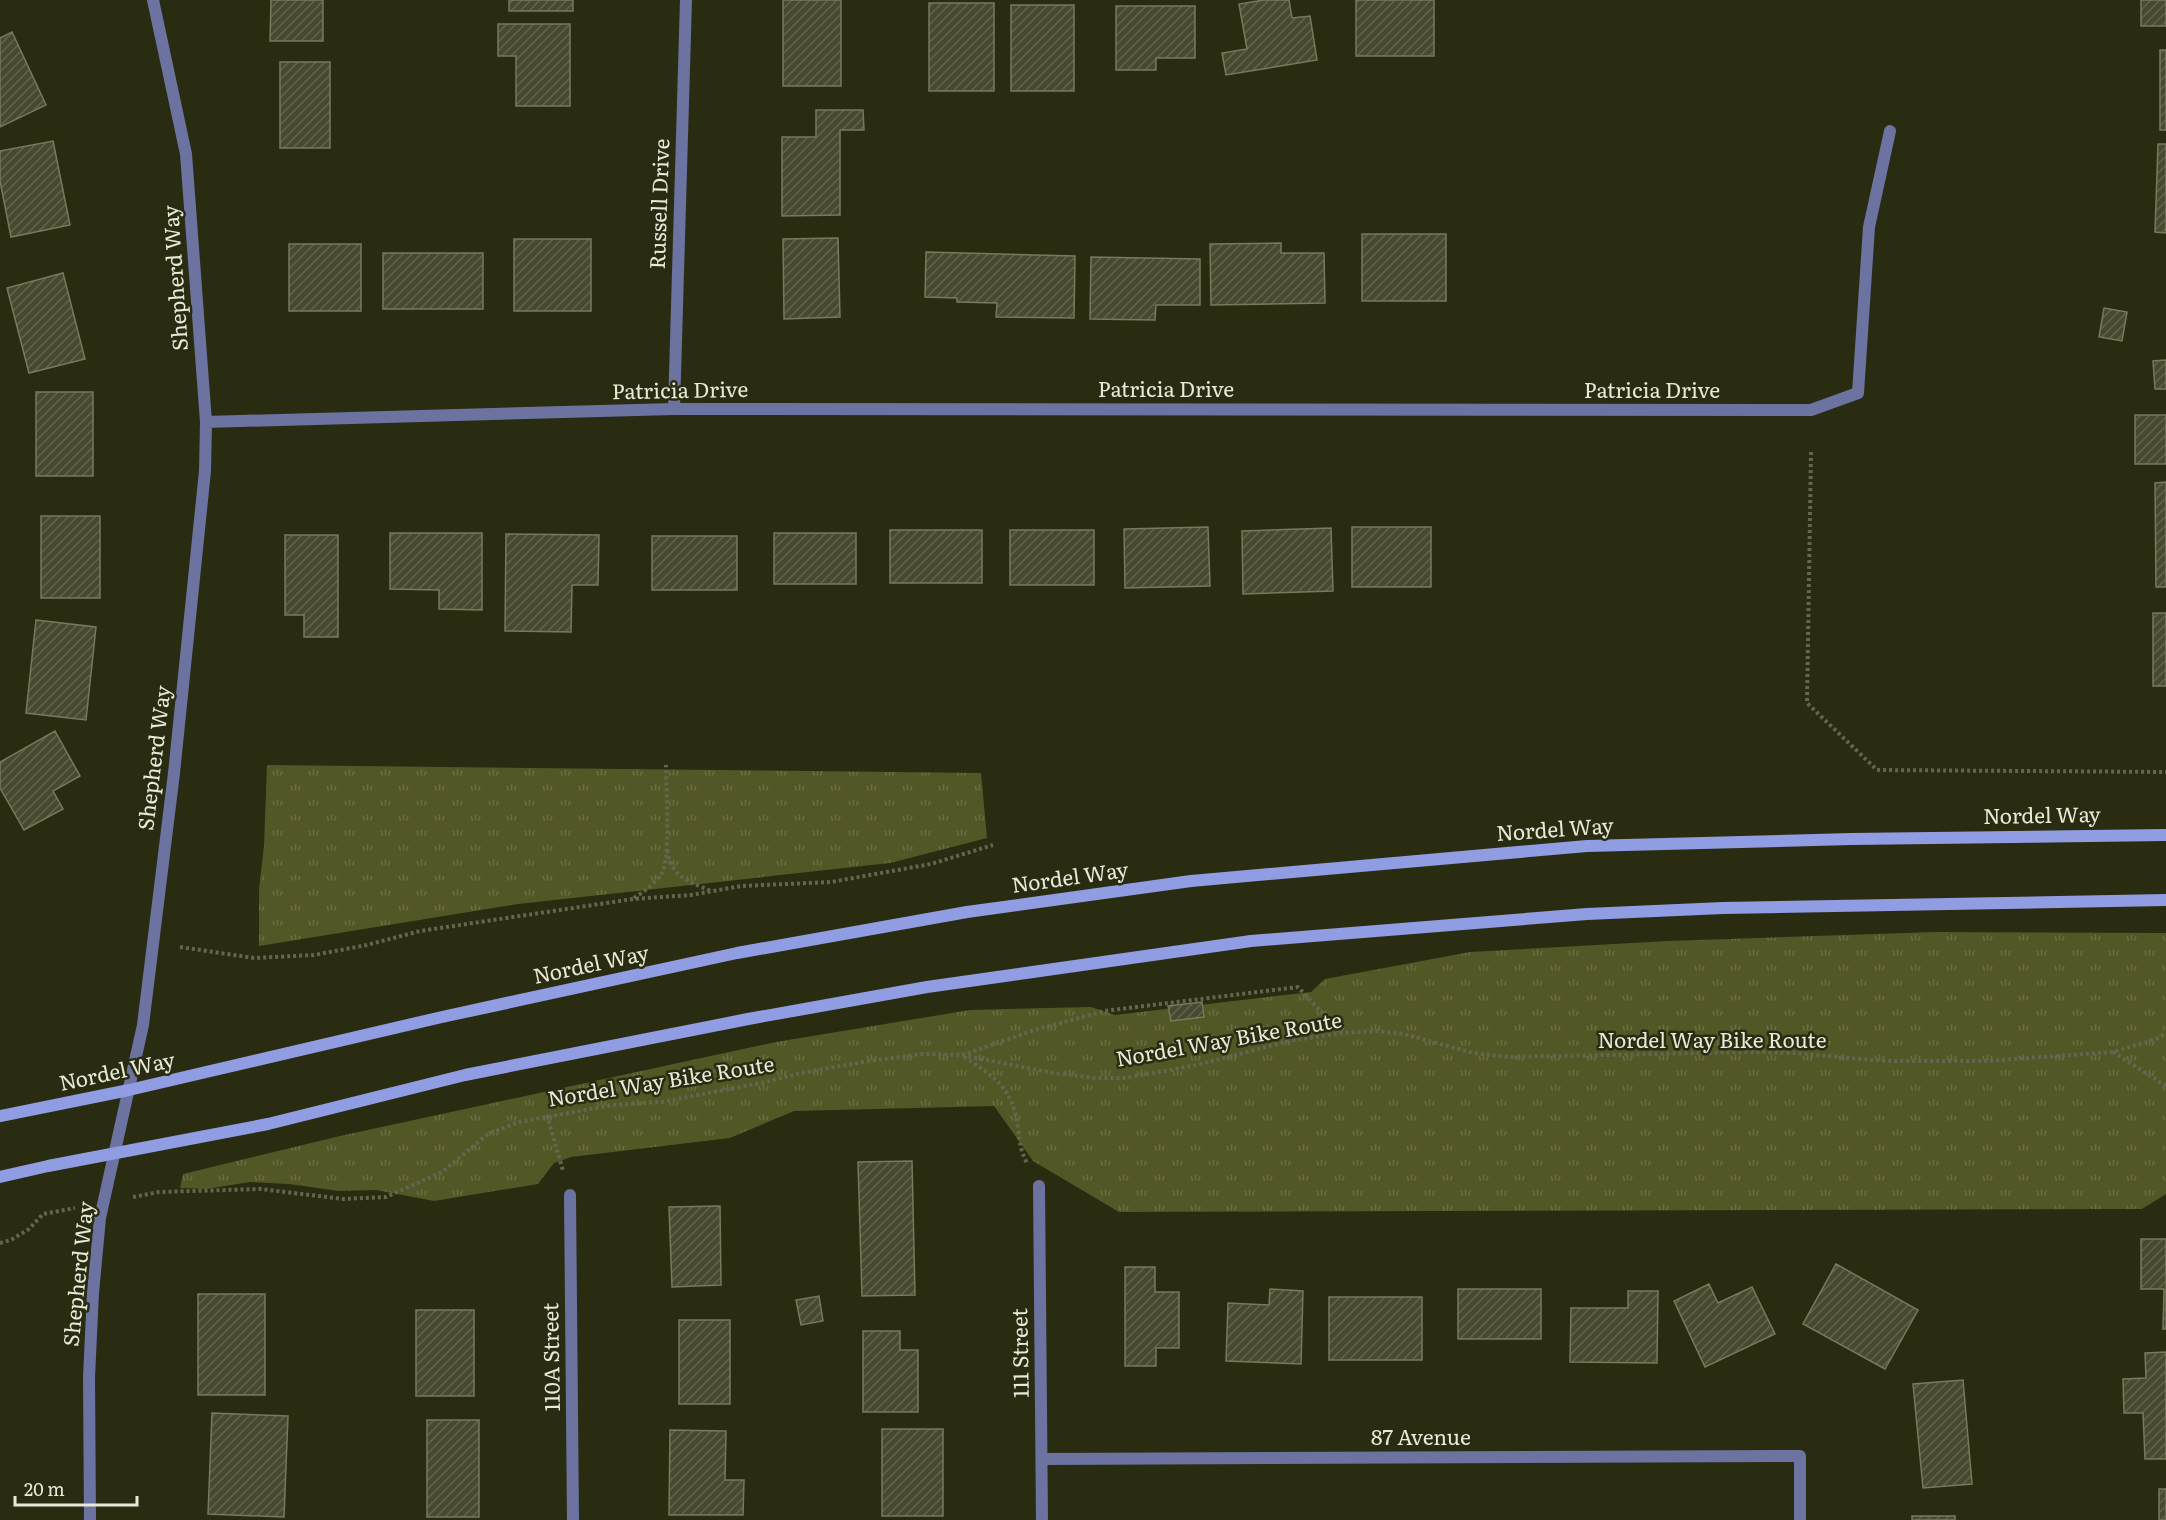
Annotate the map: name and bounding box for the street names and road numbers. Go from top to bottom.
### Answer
street label: Russell Drive [640,138,675,270]
street label: Shepherd Way [153,203,194,352]
street label: Patricia Drive [611,372,749,405]
street label: Patricia Drive [1098,372,1234,403]
street label: Patricia Drive [1584,373,1720,404]
street label: Shepherd Way [128,683,177,832]
street label: Nordel Way [1983,797,2102,830]
street label: Nordel Way [1495,808,1615,847]
street label: Nordel Way [1009,852,1131,899]
street label: Nordel Way [530,935,652,990]
street label: Nordel Way Bike Route [1113,1002,1344,1073]
street label: Nordel Way Bike Route [1597,1023,1827,1054]
street label: Nordel Way [56,1042,178,1097]
street label: Nordel Way Bike Route [545,1046,776,1113]
street label: Shepherd Way [53,1199,100,1348]
street label: 110A Street [533,1302,566,1412]
street label: 111 Street [1002,1307,1035,1398]
street label: 87 Avenue [1371,1420,1471,1451]

